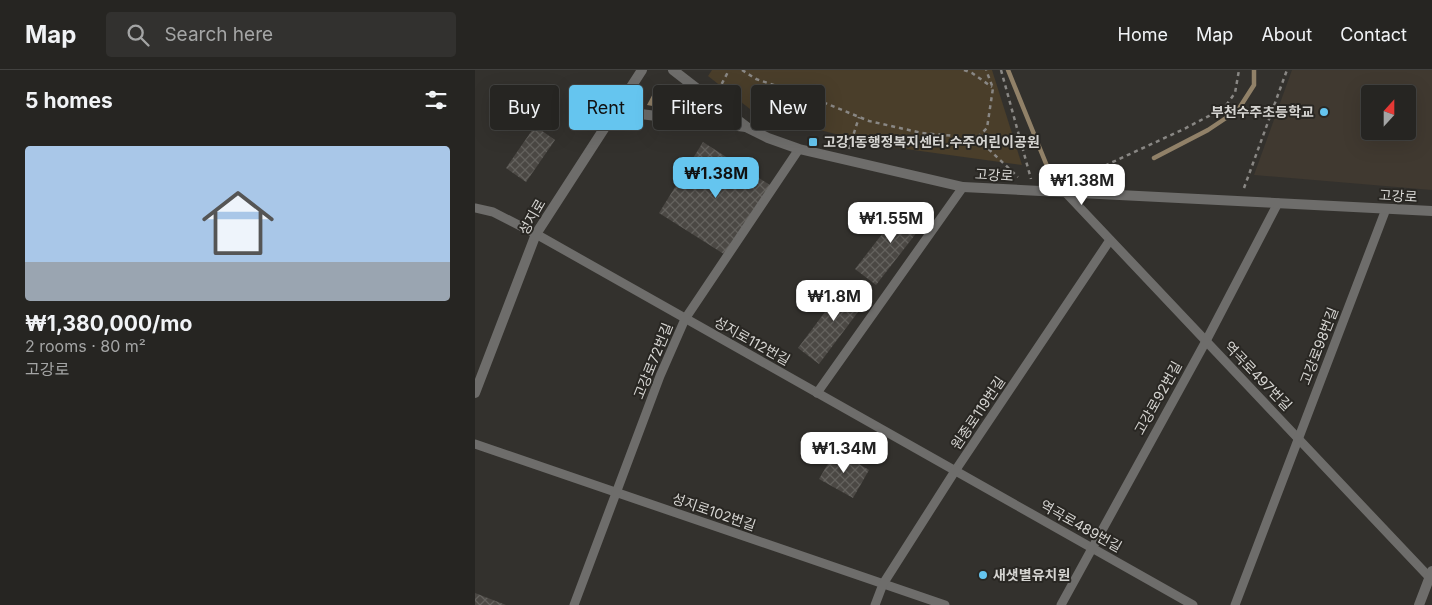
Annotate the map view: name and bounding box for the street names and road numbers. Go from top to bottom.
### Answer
street label: 고강로 [974,165,1014,184]
street label: 고강로 [1378,186,1418,205]
street label: 성지로 [515,196,549,238]
street label: 고강로98번길 [1296,305,1341,387]
street label: 성지로112번길 [711,313,793,368]
street label: 고강로72번길 [630,320,676,401]
street label: 역곡로497번길 [1221,337,1296,414]
street label: 고강로92번길 [1130,358,1185,438]
street label: 원종로119번길 [947,373,1008,452]
street label: 성지로102번길 [670,489,758,534]
street label: 역곡로489번길 [1037,496,1125,555]

